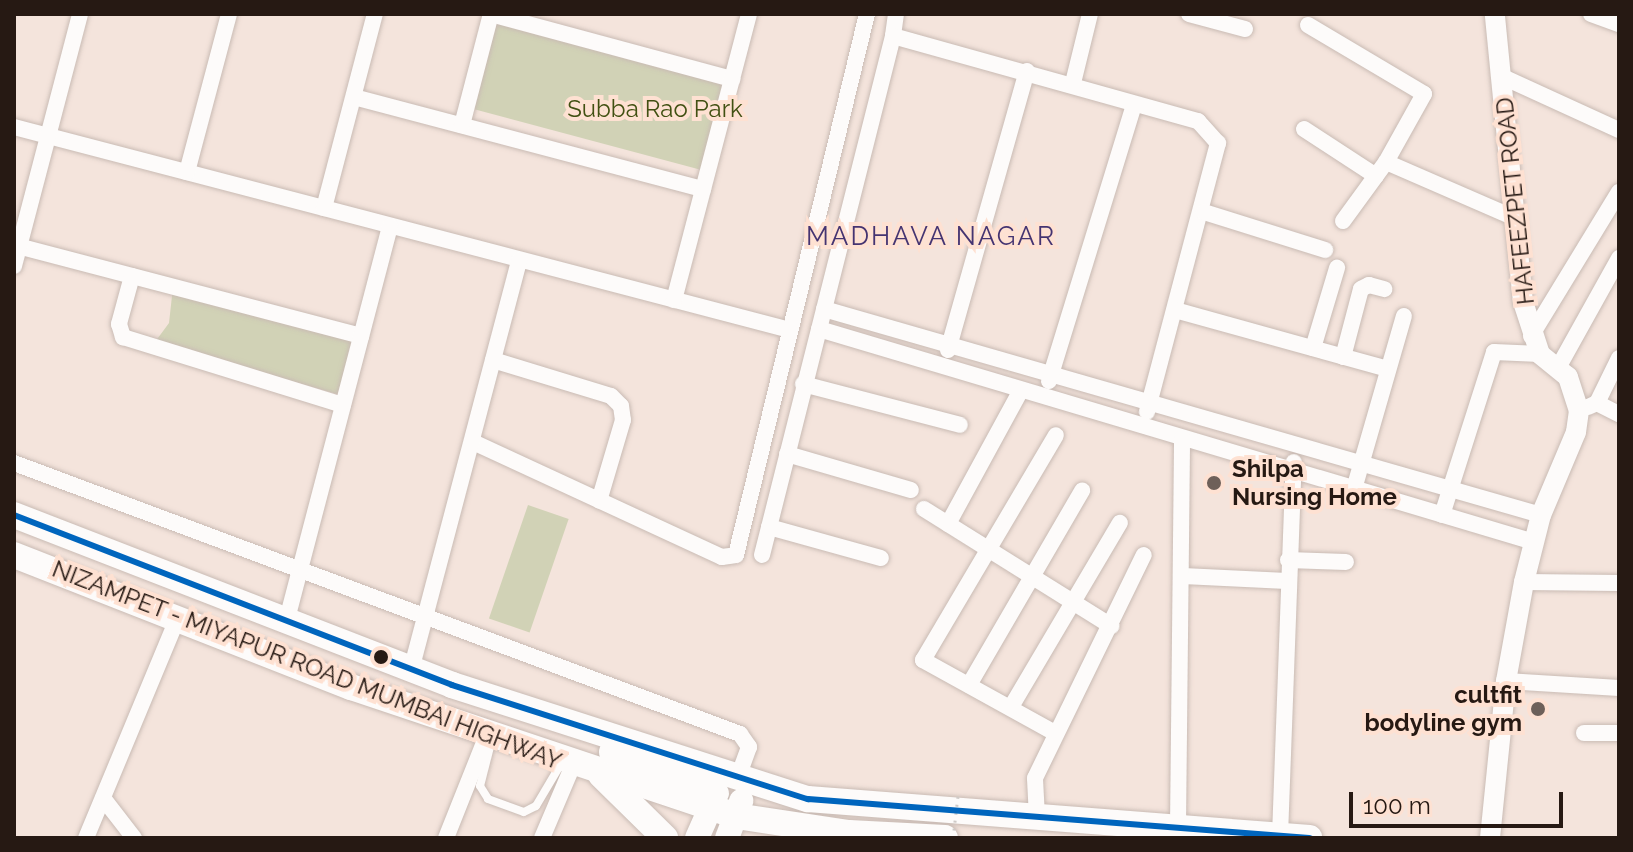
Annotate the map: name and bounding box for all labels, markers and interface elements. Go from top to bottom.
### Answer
park label: Subba Rao Park [567,95,743,123]
street label: HAFEEZPET ROAD [1490,95,1540,307]
district label: MADHAVA NAGAR [806,221,1056,253]
place label: Shilpa Nursing Home [1232,455,1397,511]
marker: Shilpa Nursing Home [1203,472,1225,494]
street label: NIZAMPET - MIYAPUR ROAD MUMBAI HIGHWAY [48,554,566,776]
unlabelled marker [373,649,389,665]
place label: cultfit bodyline gym [1364,681,1522,737]
marker: cultfit bodyline gym [1529,700,1547,718]
scale bar [1353,776,1567,826]
text: 100 m [1363,791,1431,820]

